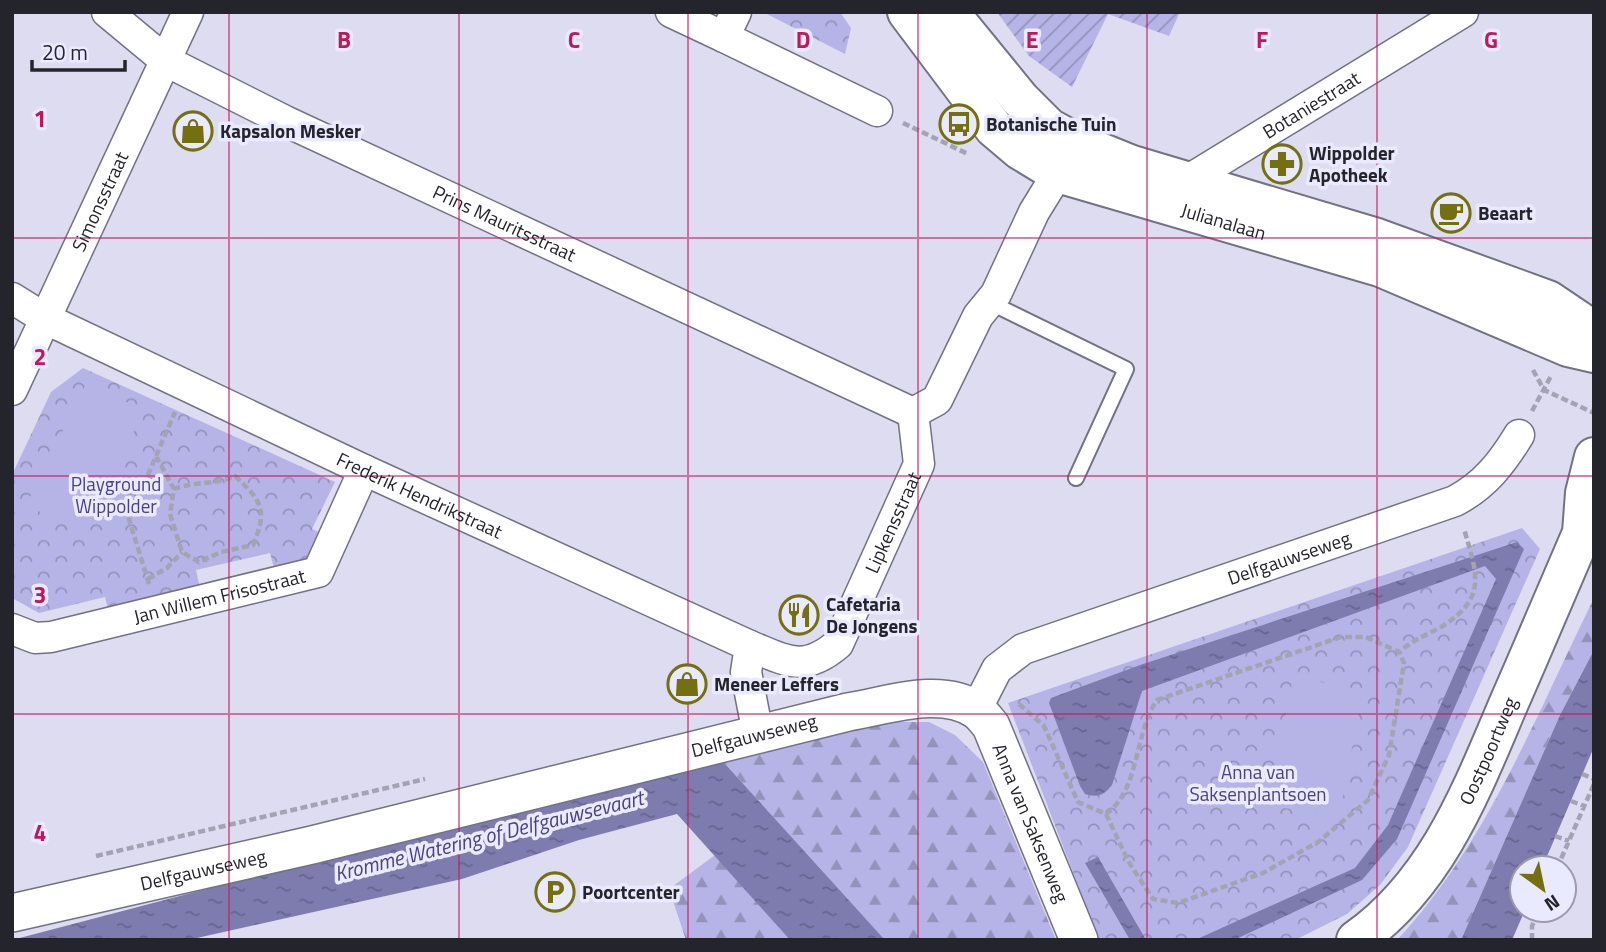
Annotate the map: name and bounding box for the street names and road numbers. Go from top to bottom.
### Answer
street label: Botaniestraat [1257,63,1366,145]
street label: Simonsstraat [64,146,135,256]
street label: Prins Mauritsstraat [428,177,581,269]
street label: Julianalaan [1178,195,1270,247]
street label: Frederik Hendrikstraat [332,444,508,545]
street label: Lipkensstraat [857,466,928,578]
street label: Delfgauwseweg [1223,523,1354,592]
street label: Jan Willem Frisostraat [130,561,308,630]
street label: Oostpoortweg [1451,692,1524,809]
street label: Delfgauwseweg [688,705,820,764]
street label: Anna van Saksenweg [986,739,1077,907]
street label: Delfgauwseweg [137,841,269,898]

